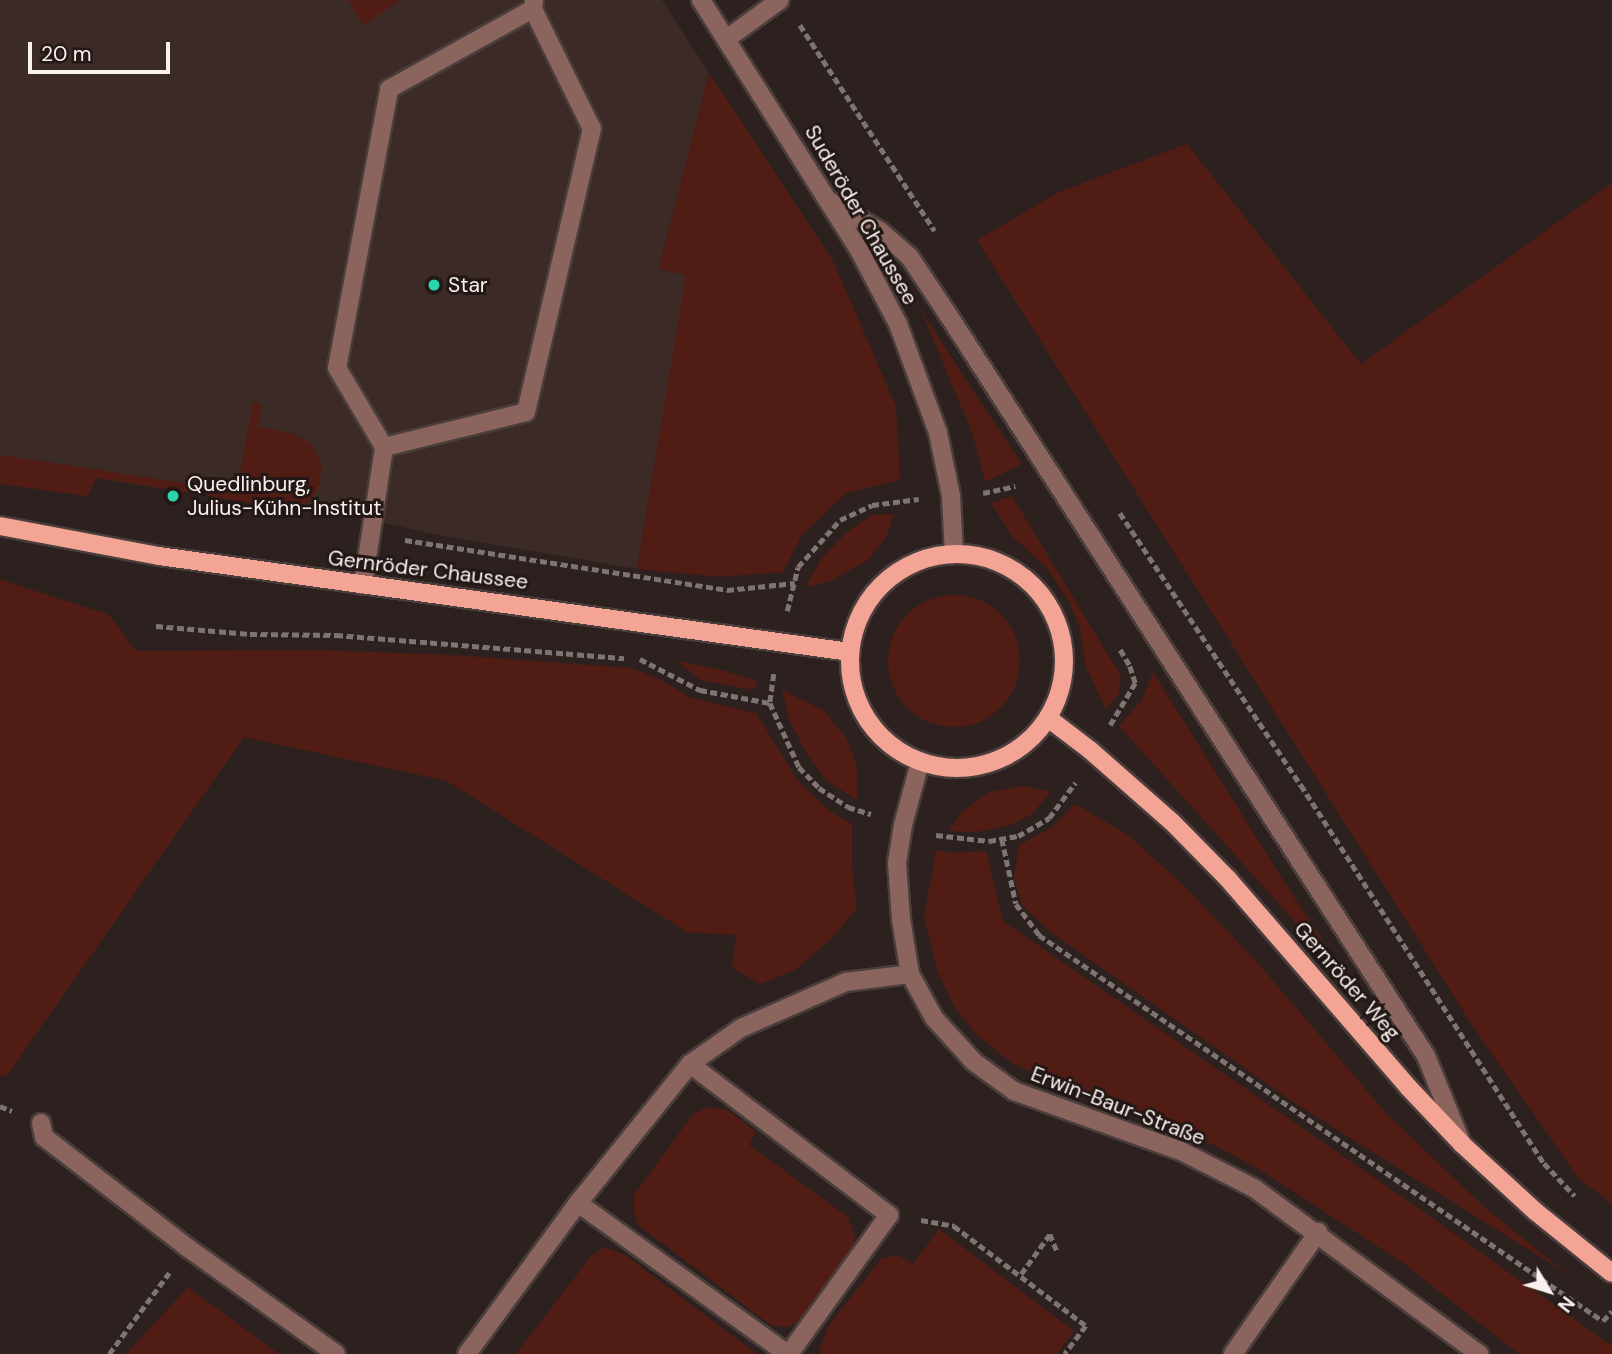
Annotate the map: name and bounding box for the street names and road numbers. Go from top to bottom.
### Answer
street label: Suderöder Chaussee [799,121,923,309]
street label: Gernröder Chaussee [326,545,530,595]
street label: Gernröder Weg [1289,917,1405,1045]
street label: Erwin-Baur-Straße [1027,1061,1209,1151]

